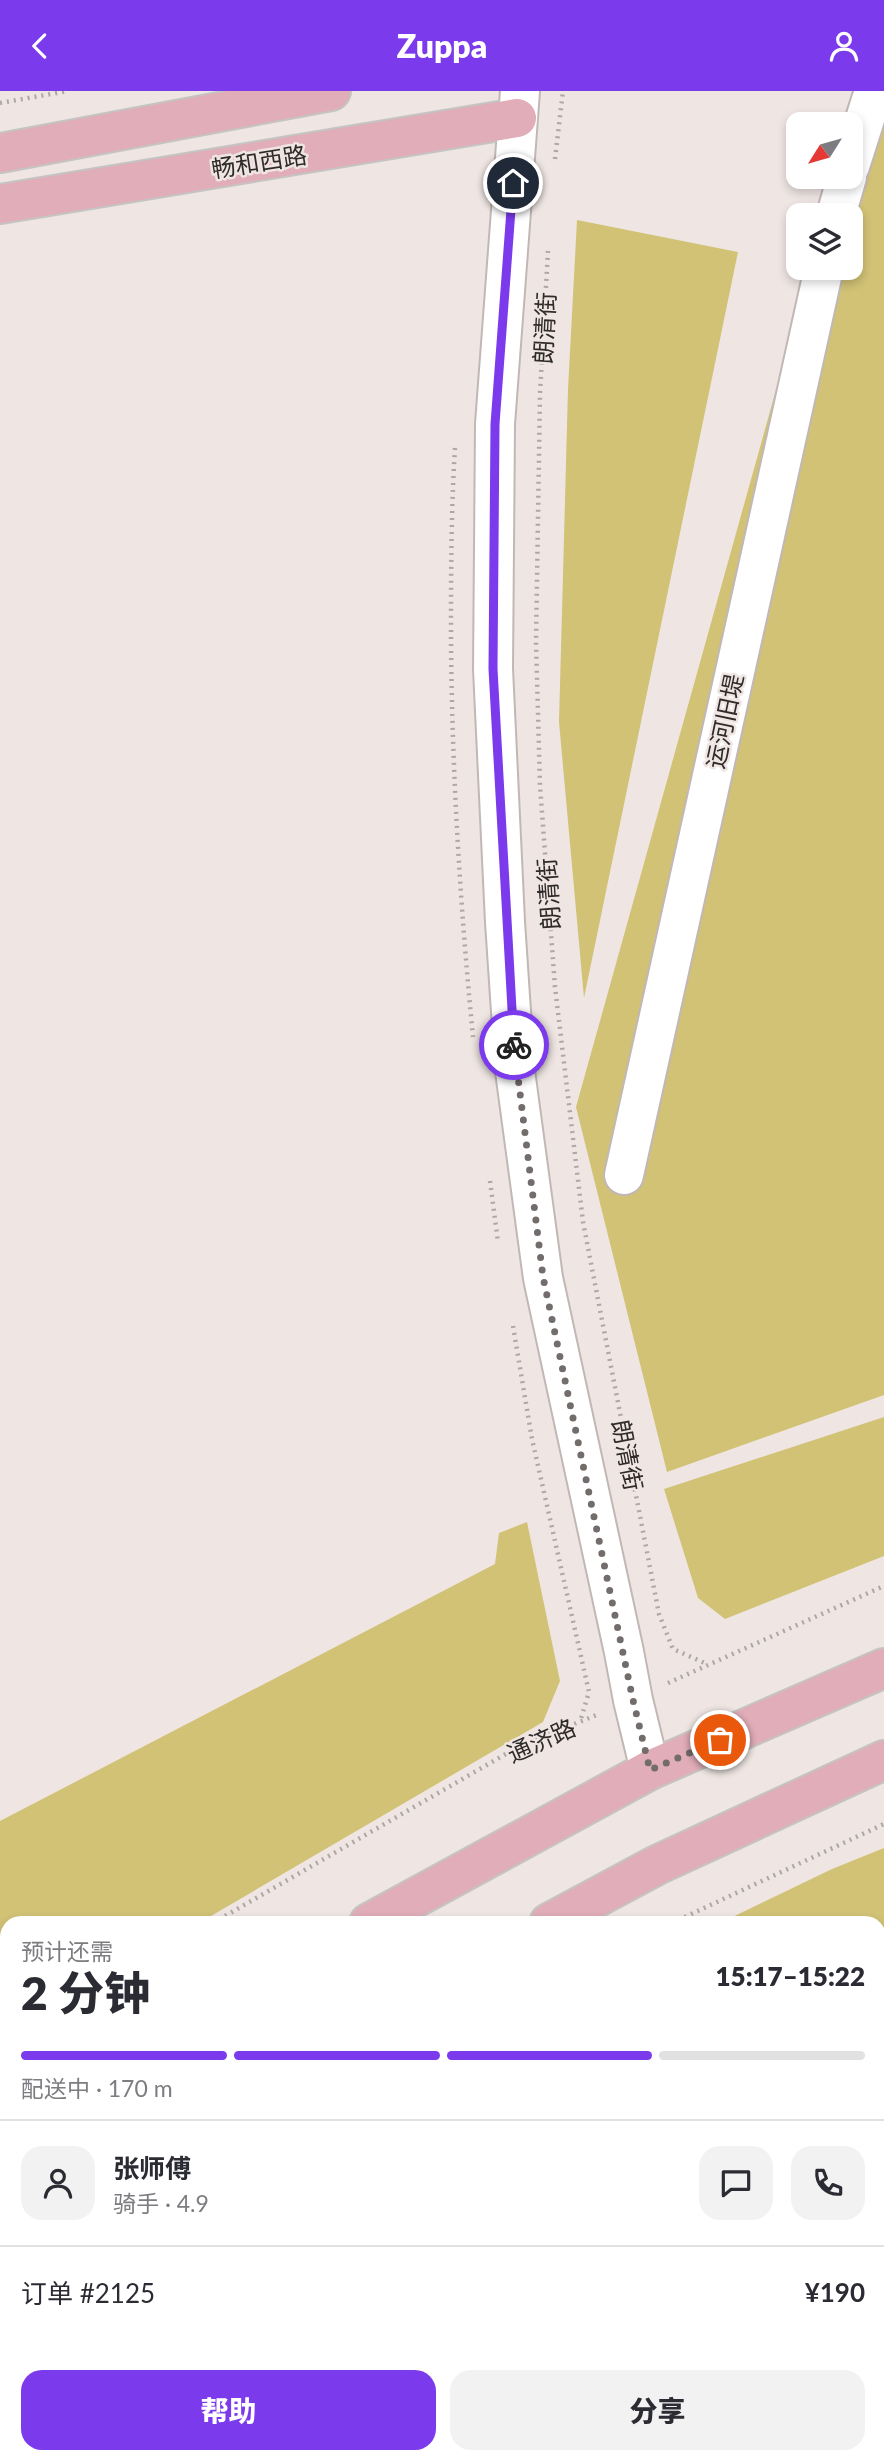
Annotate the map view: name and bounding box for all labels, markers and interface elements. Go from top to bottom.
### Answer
text: Zuppa [397,26,487,65]
icon: back [21,27,59,65]
icon: person [825,27,863,65]
north arrow [786,112,863,189]
map controls [786,112,863,280]
street label: 畅和西路 [209,139,309,183]
pin [483,153,543,213]
icon: home [494,164,532,202]
button: layers [786,203,863,280]
street label: 朗清街 [528,291,560,365]
street label: 运河旧堤 [700,671,748,771]
street label: 朗清街 [531,857,565,931]
courier [479,1010,549,1080]
icon: bike [495,1026,533,1064]
street label: 朗清街 [607,1417,649,1493]
pin [690,1710,750,1770]
street label: 通济路 [502,1712,580,1768]
icon: bag [701,1721,739,1759]
text: 预计还需 [21,1937,113,1965]
text: 15:17–15:22 [715,1960,865,1992]
text: 2 分钟 [21,1965,150,2020]
text: 配送中 · 170 m [21,2074,173,2102]
button: person [21,2146,95,2220]
button: chat [699,2146,773,2220]
button: phone [791,2146,865,2220]
text: 张师傅 [113,2152,191,2184]
text: 骑手 · 4.9 [113,2189,209,2217]
text: ¥190 [805,2276,865,2308]
text: 订单 #2125 [21,2277,155,2309]
button: 帮助 [21,2370,436,2450]
button: 分享 [450,2370,865,2450]

